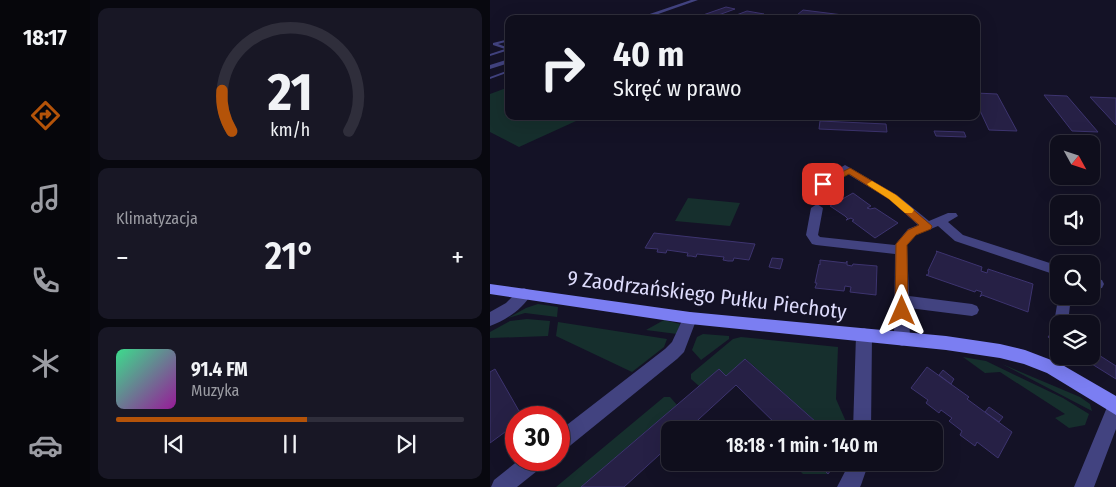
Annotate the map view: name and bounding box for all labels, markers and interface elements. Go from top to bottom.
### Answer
text: 18:17 [23,24,67,51]
text: 40 m [613,33,684,75]
icon: right [530,35,595,100]
text: 21 [266,61,313,124]
text: Skręć w prawo [613,75,742,102]
icon: directions [28,98,63,133]
text: km/h [270,119,310,141]
north arrow [1050,135,1100,185]
map controls [1050,135,1100,365]
pin [802,163,844,205]
icon: arrive [809,170,837,198]
icon: music [28,181,63,216]
button: sound [1050,195,1100,245]
text: Klimatyzacja [116,209,198,228]
text: 21° [265,233,315,279]
text: − [116,241,129,274]
text: + [451,241,464,274]
button: search [1050,255,1100,305]
icon: phone [28,263,63,298]
street label: 9 Zaodrzańskiego Pułku Piechoty [566,265,849,325]
position arrow [875,284,927,336]
button: layers [1050,315,1100,365]
icon: climate [28,346,63,381]
text: 91.4 FM [191,358,248,381]
text: Muzyka [191,381,239,400]
speed limit sign: 30 [505,406,570,471]
icon: car [28,428,63,463]
icon: previous [160,430,188,458]
icon: pause [276,430,304,458]
icon: next [392,430,420,458]
text: 18:18 · 1 min · 140 m [726,434,878,457]

